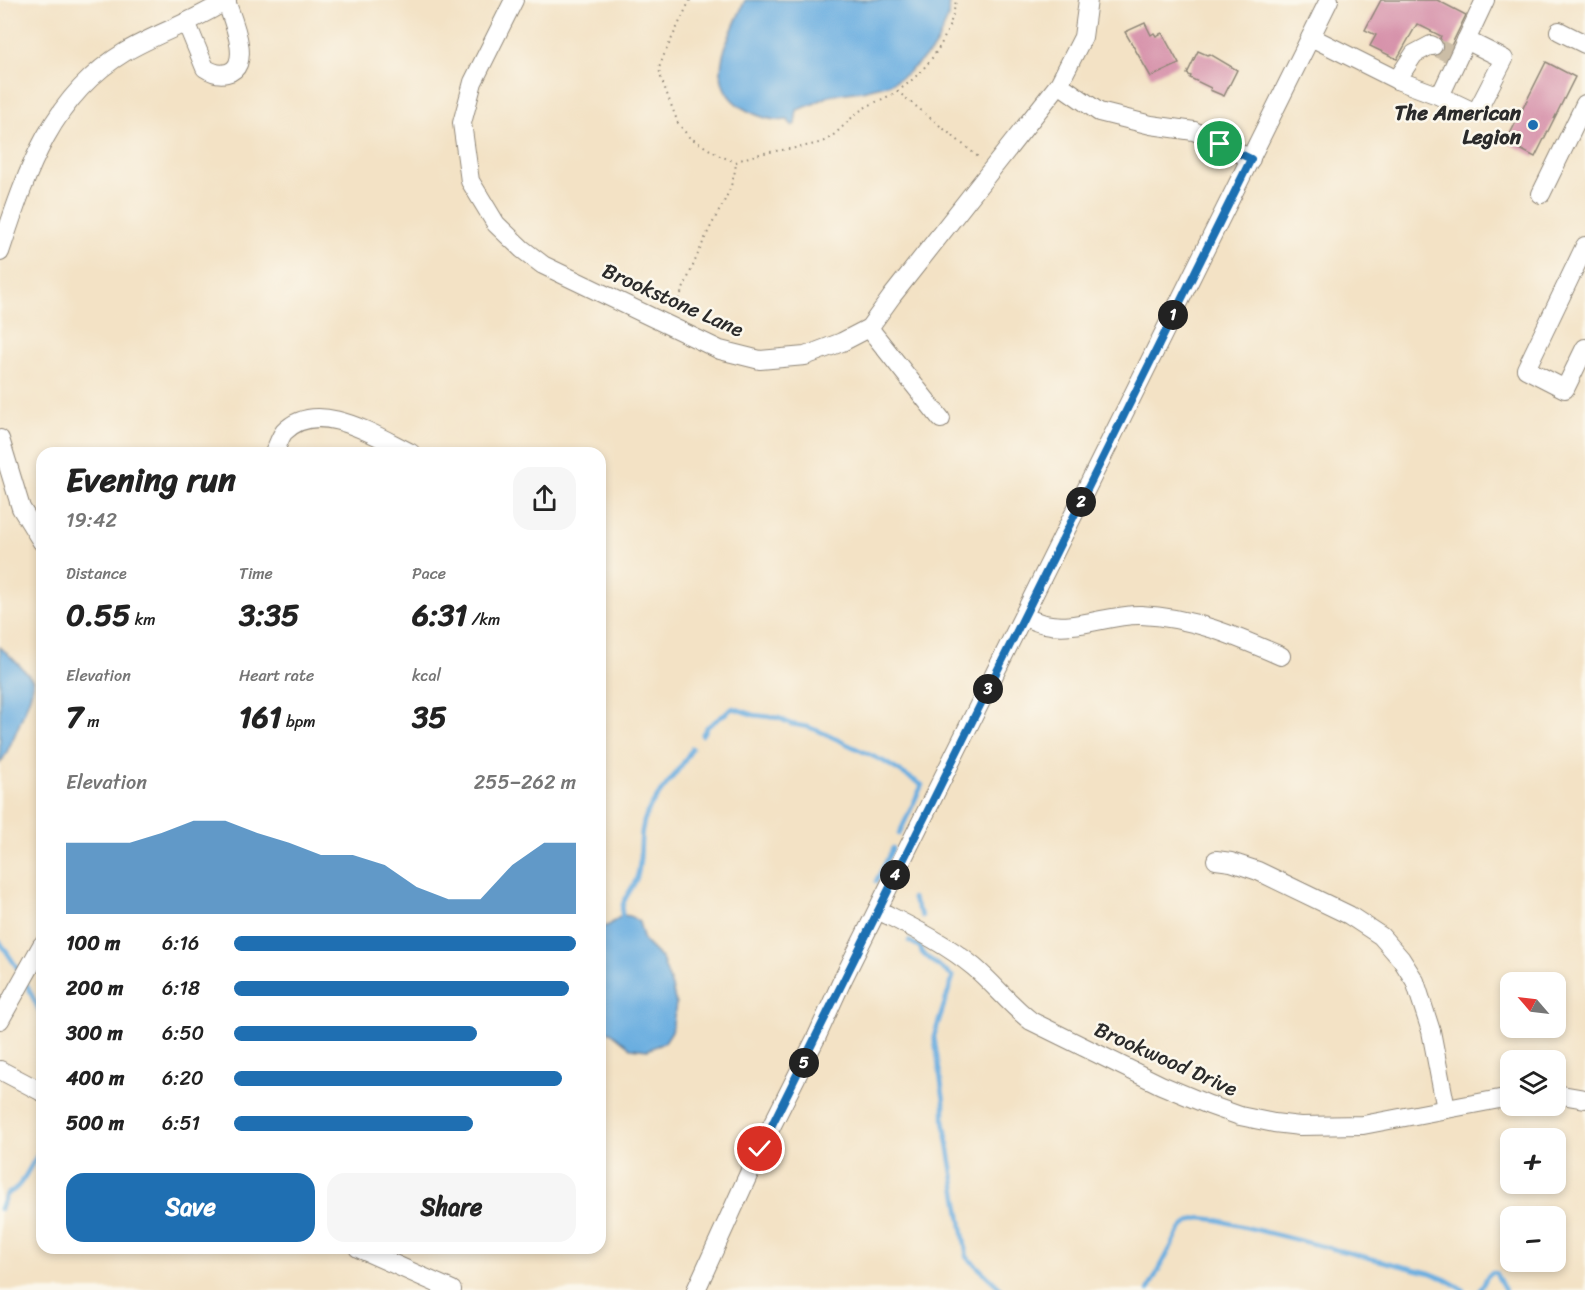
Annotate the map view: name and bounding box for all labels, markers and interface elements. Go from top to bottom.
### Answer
place label: The American Legion [1395,94,1522,156]
pin [1194,118,1245,169]
marker: The American Legion [1526,118,1540,132]
icon: arrive [1203,127,1236,160]
street label: Brookstone Lane [596,252,750,348]
pin: 1 [1158,300,1188,330]
text: 1 [1170,300,1176,329]
text: Evening run [66,451,236,509]
button: share [513,467,576,530]
pin: 2 [1066,487,1096,517]
text: 2 [1076,487,1086,516]
text: 19:42 [66,503,117,538]
text: Distance [66,559,127,588]
text: Time [239,559,273,588]
text: Pace [412,559,446,588]
text: 0.55 [66,588,131,642]
text: 3:35 [239,588,299,642]
text: 6:31 [412,588,467,642]
text: km [131,605,156,634]
text: /km [467,605,500,634]
text: Elevation [66,661,131,690]
text: Heart rate [239,661,314,690]
text: kcal [412,661,441,690]
pin: 3 [973,674,1003,704]
text: 3 [984,674,992,703]
text: 7 [66,690,83,744]
text: 161 [239,690,282,744]
text: 35 [412,690,447,744]
text: m [83,707,100,736]
text: bpm [282,707,315,736]
text: Elevation [66,765,147,800]
text: 255–262 m [474,765,576,800]
pin: 4 [880,860,910,890]
text: 4 [890,860,900,889]
text: 100 m [66,926,120,961]
text: 6:16 [162,926,199,961]
text: 200 m [66,971,123,1006]
text: 6:18 [162,971,200,1006]
north arrow [1500,972,1566,1038]
map controls [1500,972,1566,1272]
street label: Brookwood Drive [1088,1010,1244,1108]
text: 300 m [66,1016,123,1051]
text: 6:50 [162,1016,204,1051]
pin: 5 [789,1048,819,1078]
text: 5 [799,1048,809,1077]
button: layers [1500,1050,1566,1116]
text: 400 m [66,1061,124,1096]
text: 6:20 [162,1061,204,1096]
text: 500 m [66,1106,124,1141]
text: 6:51 [162,1106,200,1141]
pin [734,1123,785,1174]
button: + [1500,1128,1566,1194]
icon: check [743,1132,776,1165]
button: Save [66,1173,315,1242]
button: Share [327,1173,576,1242]
button: − [1500,1206,1566,1272]

